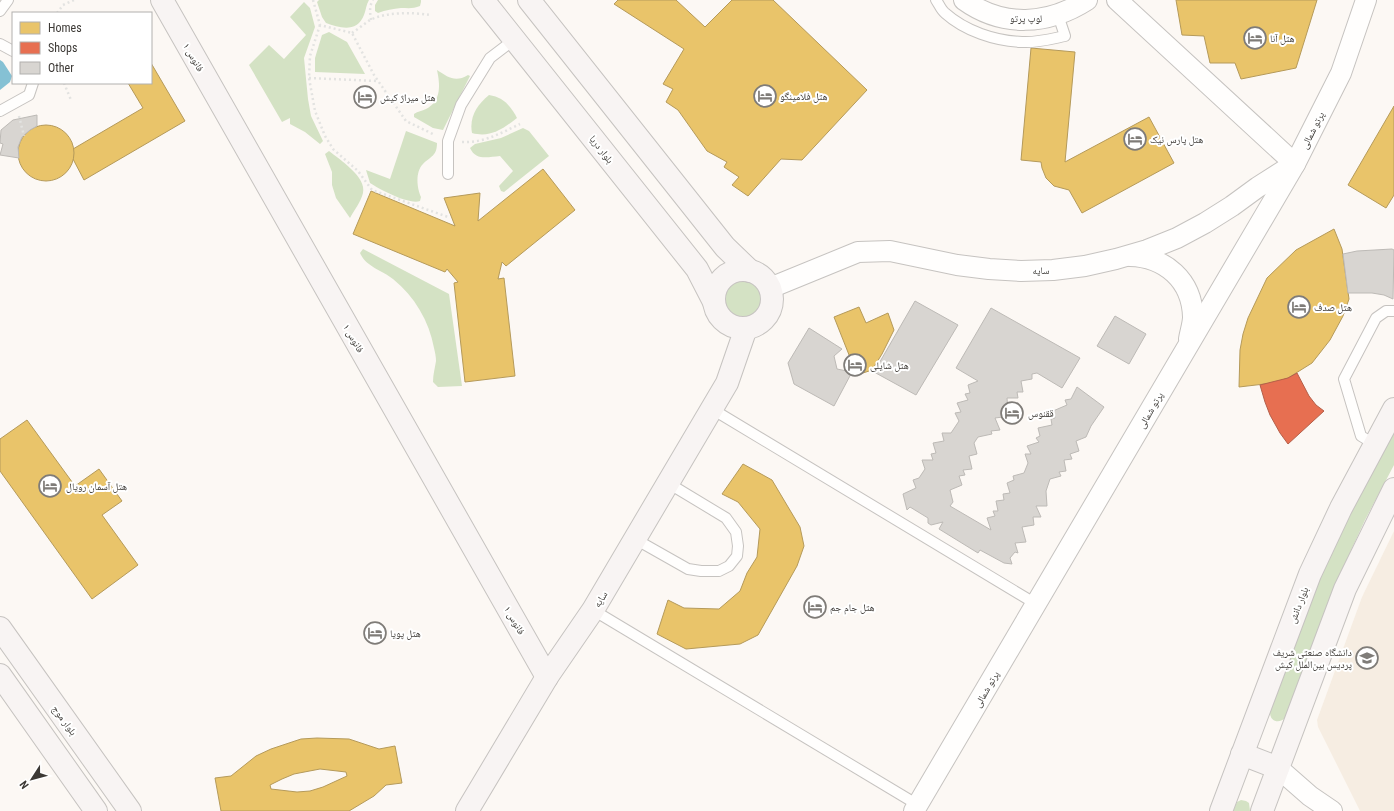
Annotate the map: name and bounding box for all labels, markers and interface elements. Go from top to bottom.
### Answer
legend [12,12,152,84]
street label: لوپ پرتو [1010,13,1042,25]
text: Homes [48,21,82,35]
hotel icon: هتل آنا [1242,25,1268,51]
place label: هتل آنا [1270,33,1295,45]
text: Shops [48,41,77,55]
street label: فانوس ۱ [180,41,206,74]
text: Other [48,61,74,75]
hotel icon: هتل فلامینگو [752,83,778,109]
hotel icon: هتل میراژ کیش [352,84,378,110]
place label: هتل فلامینگو [780,91,828,103]
place label: هتل میراژ کیش [380,92,436,104]
street label: پرتو شمالی [1298,110,1327,151]
hotel icon: هتل پارس نیک [1122,126,1148,152]
street label: بلوار دریا [587,133,616,166]
place label: هتل پارس نیک [1150,134,1203,146]
street label: سایه [1032,265,1050,276]
hotel icon: هتل صدف [1286,294,1312,320]
place label: هتل صدف [1314,302,1352,314]
street label: فانوس ۱ [340,322,366,355]
hotel icon: هتل شایلی [842,352,868,378]
place label: هتل شایلی [870,360,909,372]
street label: پرتو شمالی [1136,390,1166,431]
hotel icon: ققنوس [999,400,1025,426]
place label: ققنوس [1028,408,1054,420]
hotel icon: هتل آسمان رویال [37,473,63,499]
place label: هتل آسمان رویال [66,481,127,493]
street label: بلوار دانش [1287,585,1311,625]
street label: سایه [591,589,610,609]
hotel icon: هتل جام جم [802,594,828,620]
place label: هتل جام جم [830,602,875,615]
street label: فانوس ۱ [501,604,527,637]
hotel icon: هتل پویا [362,620,388,646]
place label: هتل پویا [390,628,421,640]
school or university icon: دانشگاه صنعتی شریف پردیس بین‌الملل کیش [1354,645,1380,671]
place label: دانشگاه صنعتی شریف پردیس بین‌الملل کیش [1273,647,1352,671]
street label: پرتو شمالی [972,669,1002,710]
street label: بلوار موج [49,703,79,738]
north arrow [12,759,52,799]
text: N [17,778,32,791]

